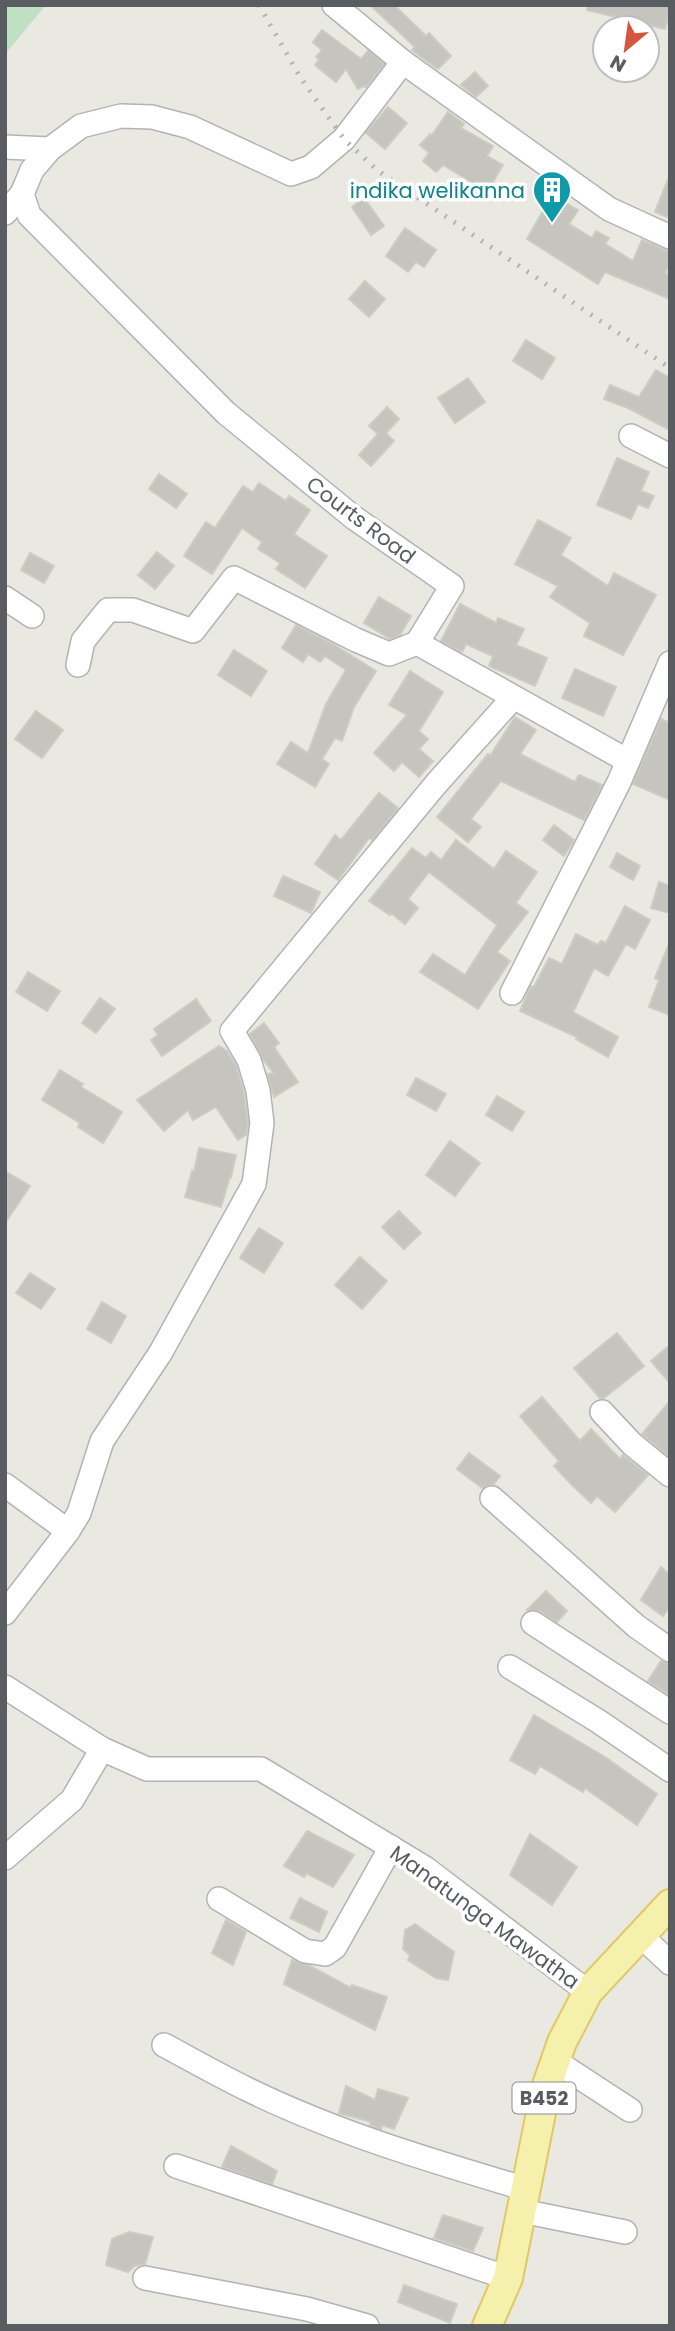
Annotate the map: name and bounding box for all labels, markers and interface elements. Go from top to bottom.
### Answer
north arrow [591,14,661,84]
text: N [605,48,631,79]
building icon: indika welikanna [531,169,573,224]
place label: indika welikanna [350,176,525,205]
street label: Courts Road [300,469,422,571]
street label: Manatunga Mawatha [384,1838,586,1996]
road number: B452 [512,2082,576,2114]

